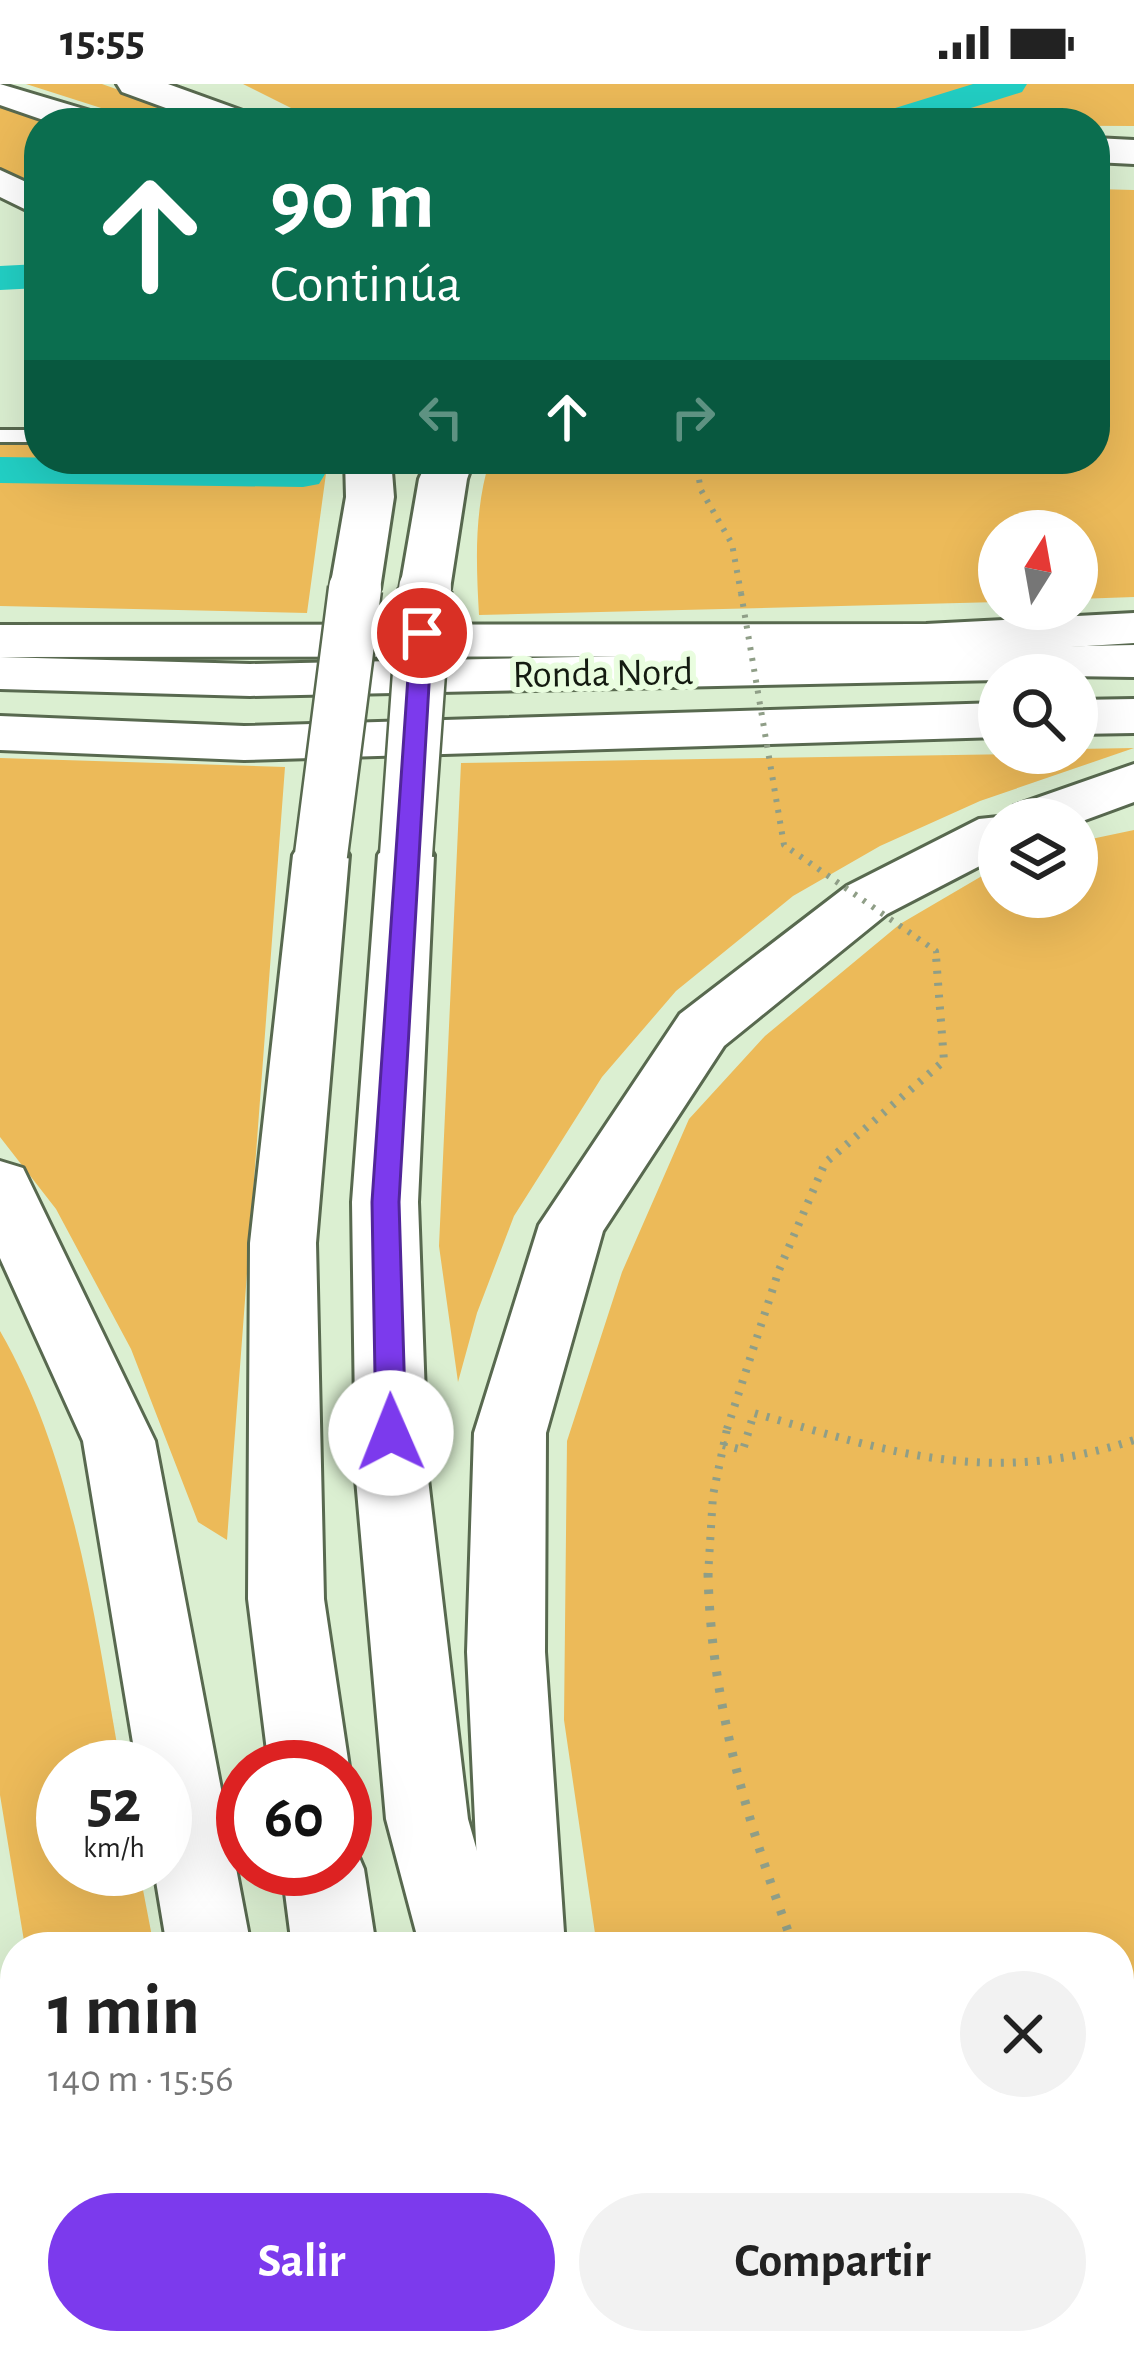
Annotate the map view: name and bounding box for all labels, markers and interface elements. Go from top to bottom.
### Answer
text: 15:55 [60,19,145,64]
icon: ahead [72,156,228,312]
text: 90 m [270,160,435,244]
text: Continúa [270,258,461,312]
icon: left [408,384,474,450]
icon: ahead [534,384,600,450]
icon: right [660,384,726,450]
north arrow [978,510,1098,630]
map controls [978,510,1098,918]
pin [371,582,473,684]
icon: arrive [389,600,455,666]
street label: Ronda Nord [512,653,694,695]
button: search [978,654,1098,774]
button: layers [978,798,1098,918]
position arrow [328,1370,454,1496]
speed limit sign: 60 [216,1740,372,1896]
text: 52 [87,1773,141,1833]
text: km/h [83,1833,145,1863]
button: close [960,1971,1086,2097]
text: 1 min [48,1975,200,2047]
text: 140 m · 15:56 [48,2060,233,2099]
button: Salir [48,2193,555,2331]
button: Compartir [579,2193,1086,2331]

